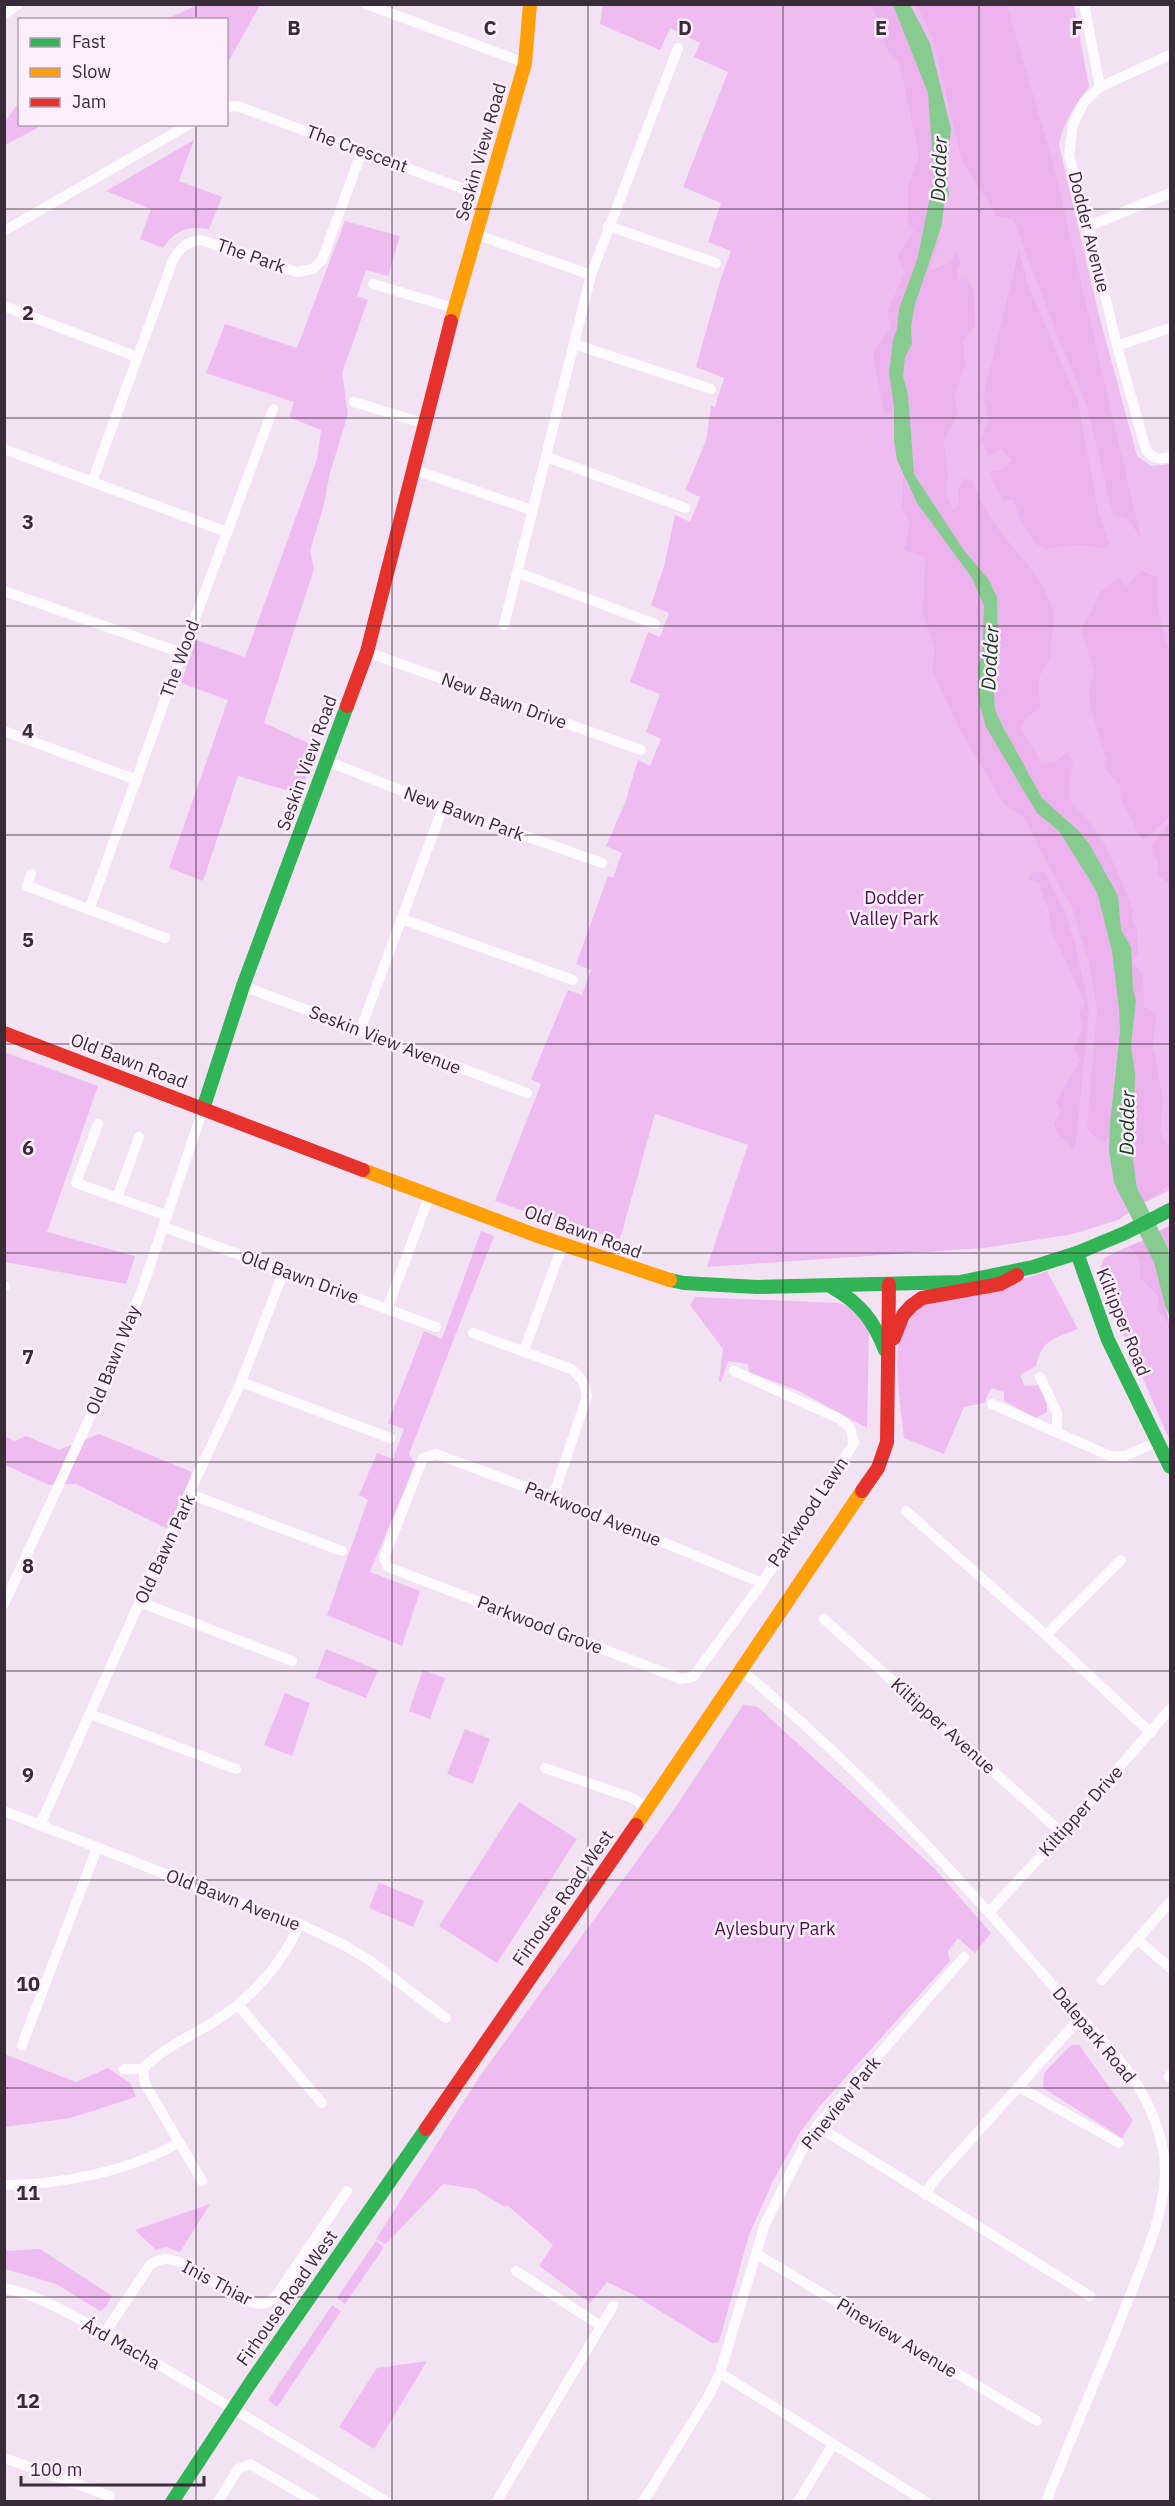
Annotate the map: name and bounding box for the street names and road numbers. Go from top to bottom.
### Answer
street label: Seskin View Road [450,80,511,223]
street label: The Crescent [303,120,411,178]
street label: Dodder Avenue [1063,169,1116,295]
street label: The Park [214,233,289,278]
street label: The Wood [155,617,204,701]
street label: New Bawn Drive [438,667,570,734]
street label: Seskin View Road [271,692,342,834]
street label: New Bawn Park [401,781,528,846]
street label: Seskin View Avenue [306,1000,465,1079]
street label: Old Bawn Road [67,1028,191,1093]
street label: Old Bawn Road [521,1200,645,1263]
street label: Old Bawn Drive [238,1245,362,1309]
street label: Kiltipper Road [1091,1264,1156,1379]
street label: Old Bawn Way [80,1302,145,1418]
street label: Parkwood Lawn [762,1452,853,1571]
street label: Parkwood Avenue [522,1476,665,1551]
street label: Old Bawn Park [129,1490,200,1607]
street label: Parkwood Grove [474,1590,606,1659]
street label: Kiltipper Avenue [886,1672,1001,1779]
street label: Kiltipper Drive [1034,1760,1128,1861]
street label: Firhouse Road West [507,1825,618,1970]
street label: Old Bawn Avenue [163,1863,304,1936]
street label: Dalepark Road [1048,1982,1141,2087]
street label: Pineview Park [796,2051,885,2154]
street label: Firhouse Road West [231,2225,342,2370]
street label: Inis Thiar [178,2255,257,2311]
street label: Pineview Avenue [833,2293,962,2383]
street label: Árd Macha [78,2313,165,2375]

